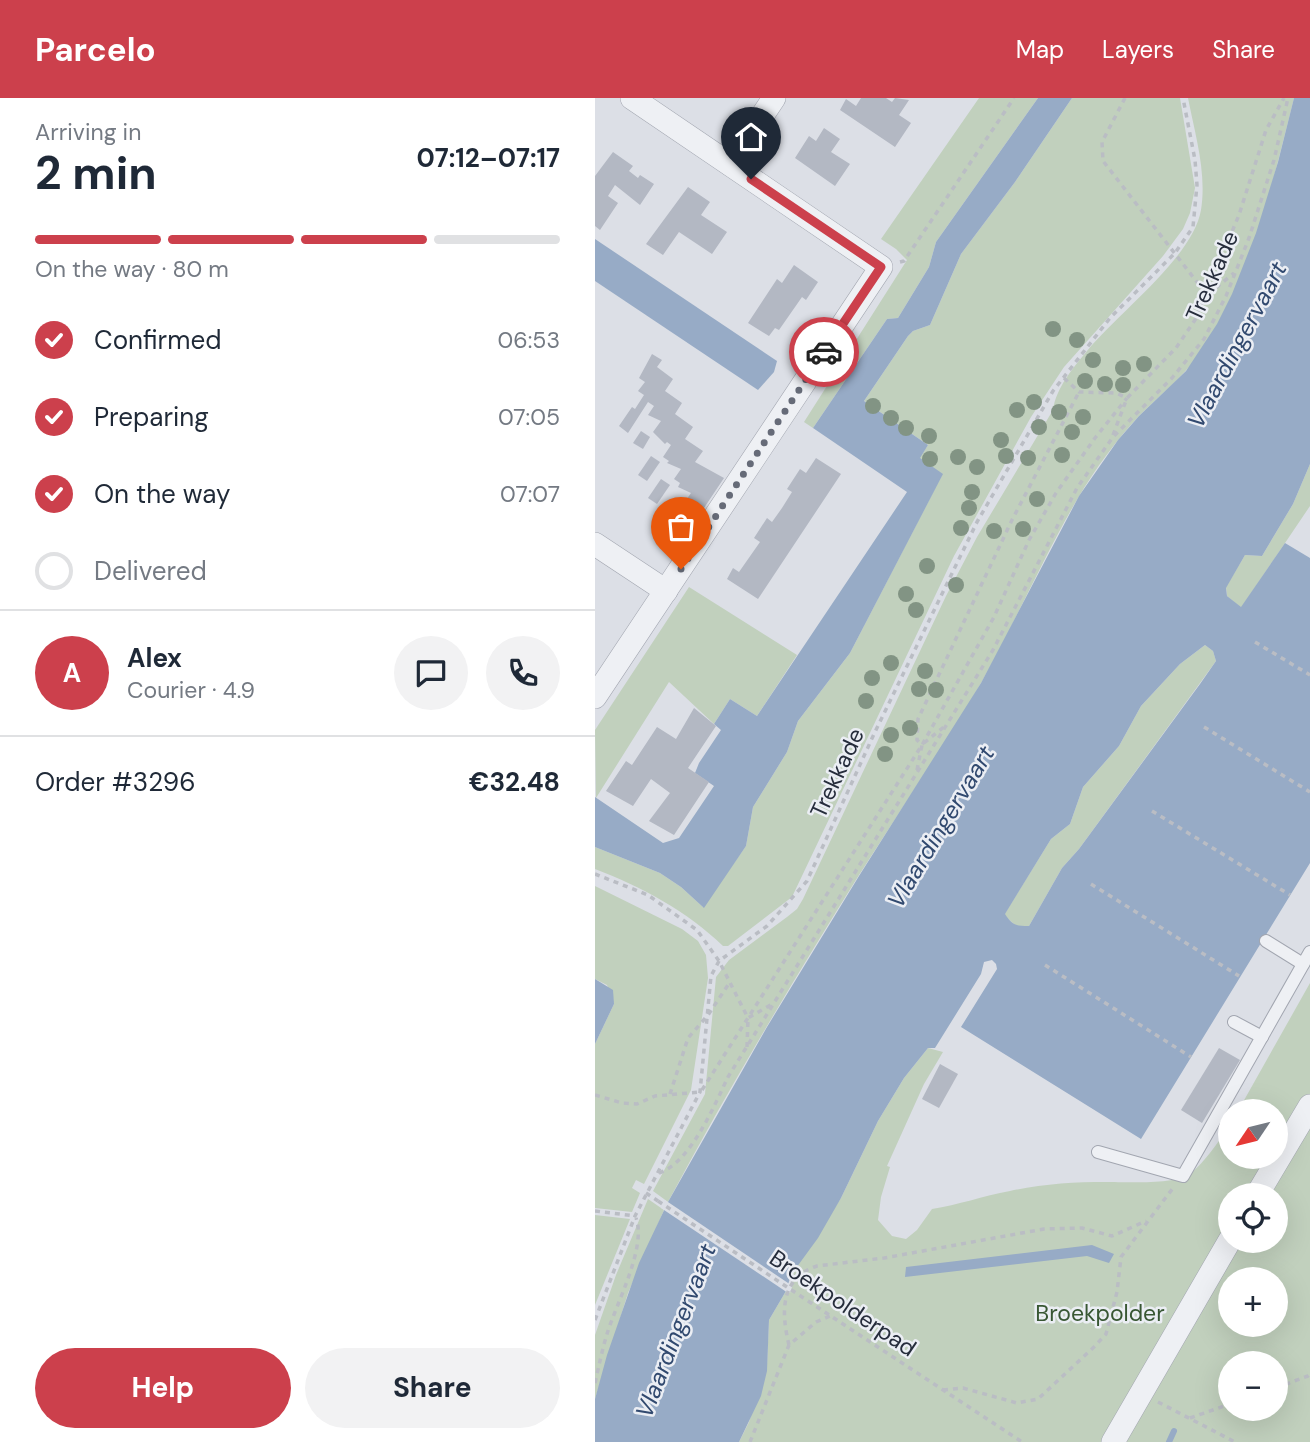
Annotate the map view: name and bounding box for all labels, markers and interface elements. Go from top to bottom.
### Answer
text: Parcelo [35,28,156,71]
text: Map [1016,34,1064,65]
text: Layers [1102,34,1174,65]
text: Share [1212,34,1275,65]
pin [721,107,781,179]
text: Arriving in [35,117,141,147]
icon: home [732,118,770,156]
text: 07:12–07:17 [417,141,560,175]
text: 2 min [35,143,157,203]
street label: Trekkade [1179,226,1245,326]
text: On the way · 80 m [35,254,229,284]
water label: Vlaardingervaart [1180,256,1294,433]
courier [789,317,859,387]
icon: check [35,321,73,359]
text: Confirmed [94,323,221,357]
text: 06:53 [498,325,560,355]
icon: car [805,333,843,371]
icon: check [35,398,73,436]
text: Preparing [94,400,209,434]
text: 07:05 [498,402,560,432]
icon: check [35,475,73,513]
text: On the way [94,477,230,511]
text: 07:07 [500,479,560,509]
pin [651,497,711,569]
icon: bag [662,508,700,546]
text: Delivered [94,554,207,588]
button: chat [394,636,468,710]
button: phone [486,636,560,710]
text: Alex [127,641,182,675]
text: A [63,656,81,690]
text: Courier · 4.9 [127,675,255,705]
street label: Trekkade [803,723,871,823]
water label: Vlaardingervaart [880,739,1002,914]
text: Order #3296 [35,765,196,799]
text: €32.48 [469,765,560,799]
north arrow [1218,1099,1288,1169]
map controls [1218,1099,1288,1421]
button: locate [1218,1183,1288,1253]
water label: Vlaardingervaart [628,1239,723,1422]
street label: Broekpolderpad [764,1243,922,1363]
button: + [1218,1267,1288,1337]
park label: Broekpolder [1035,1298,1165,1328]
button: Help [35,1348,291,1428]
button: Share [305,1348,560,1428]
button: − [1218,1351,1288,1421]

